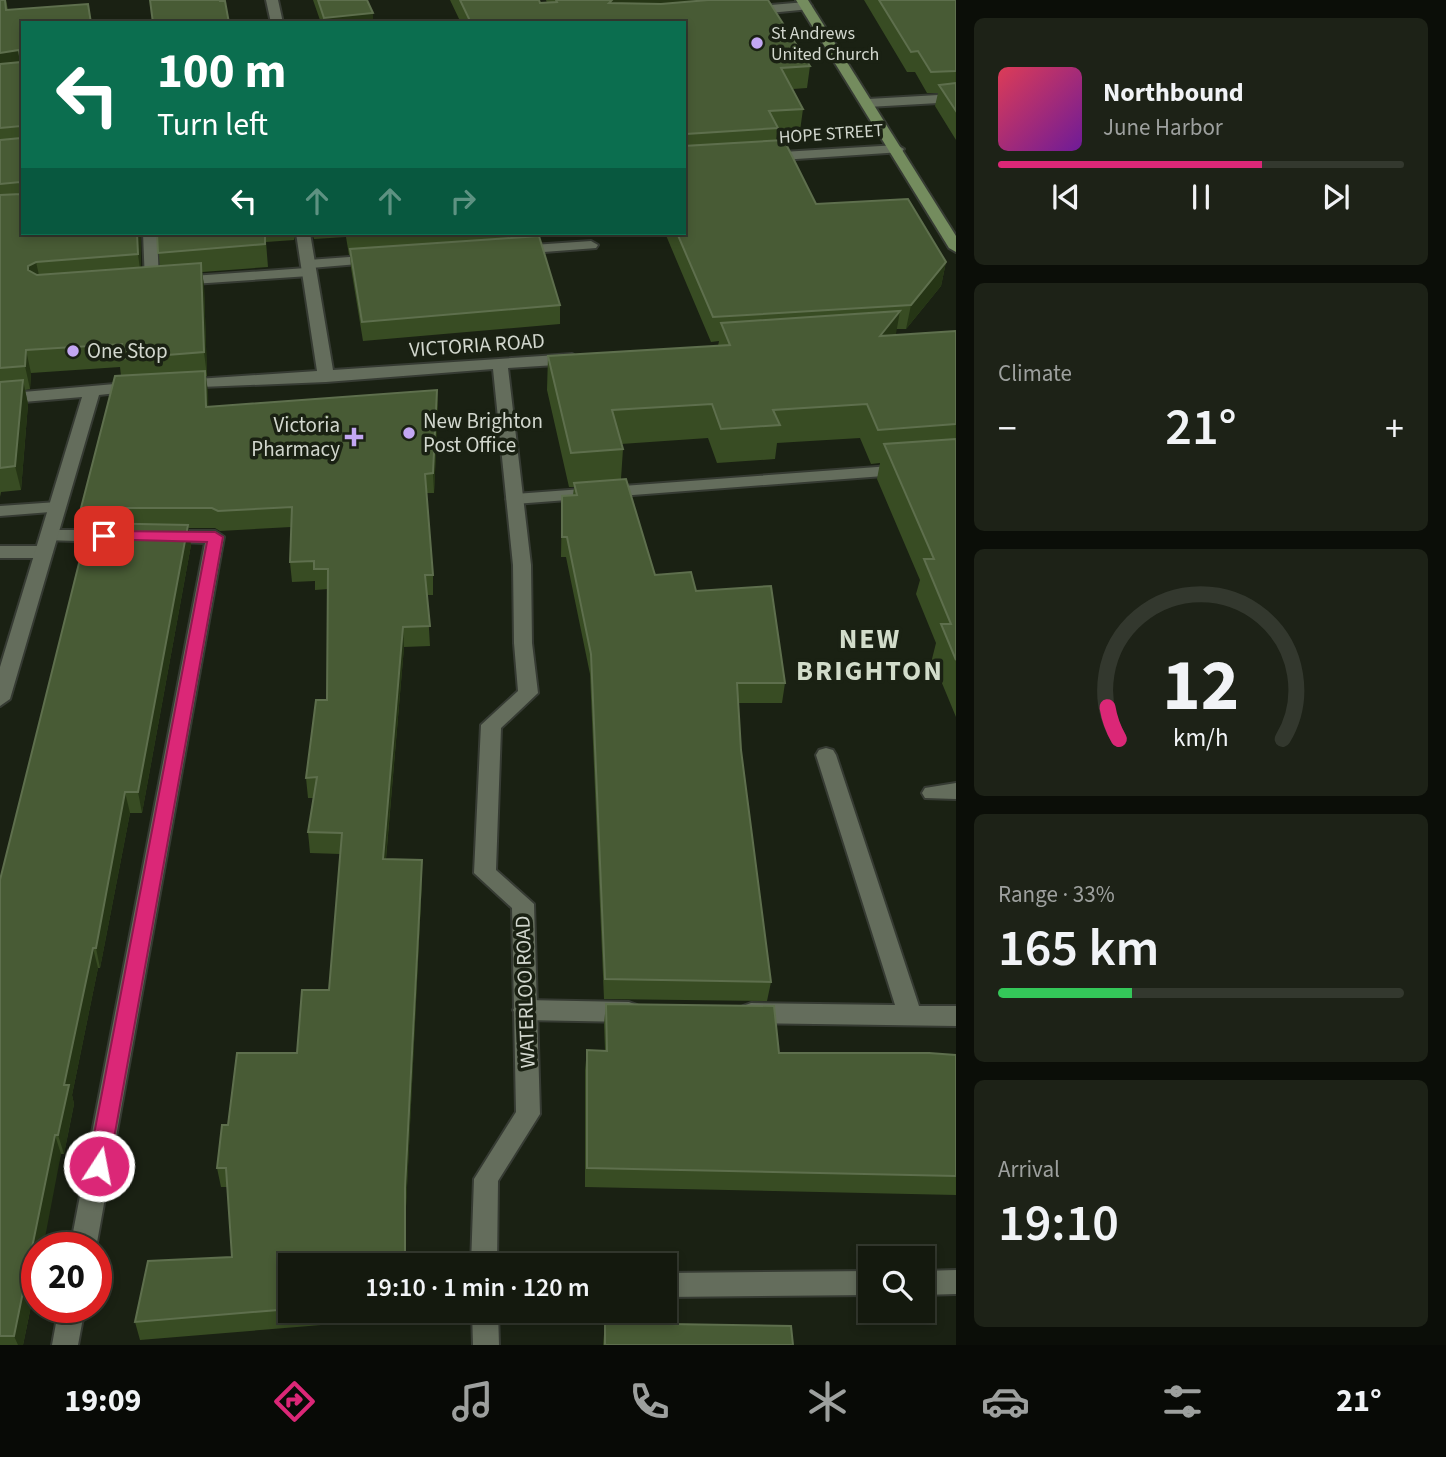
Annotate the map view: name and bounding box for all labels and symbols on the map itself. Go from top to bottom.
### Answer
place label: St Andrews United Church [771,21,879,67]
marker: St Andrews United Church [749,35,765,51]
street label: HOPE STREET [778,118,884,150]
street label: VICTORIA ROAD [408,325,546,365]
place label: One Stop [87,336,168,366]
marker: One Stop [65,343,81,359]
place label: New Brighton Post Office [423,406,543,460]
place label: Victoria Pharmacy [251,410,340,464]
marker: New Brighton Post Office [401,425,417,441]
marker: Victoria Pharmacy [346,429,362,445]
pin [74,506,134,566]
district label: NEW BRIGHTON [796,619,944,691]
street label: WATERLOO ROAD [507,915,543,1069]
position arrow [62,1129,136,1203]
speed limit sign: 20 [21,1232,112,1323]

